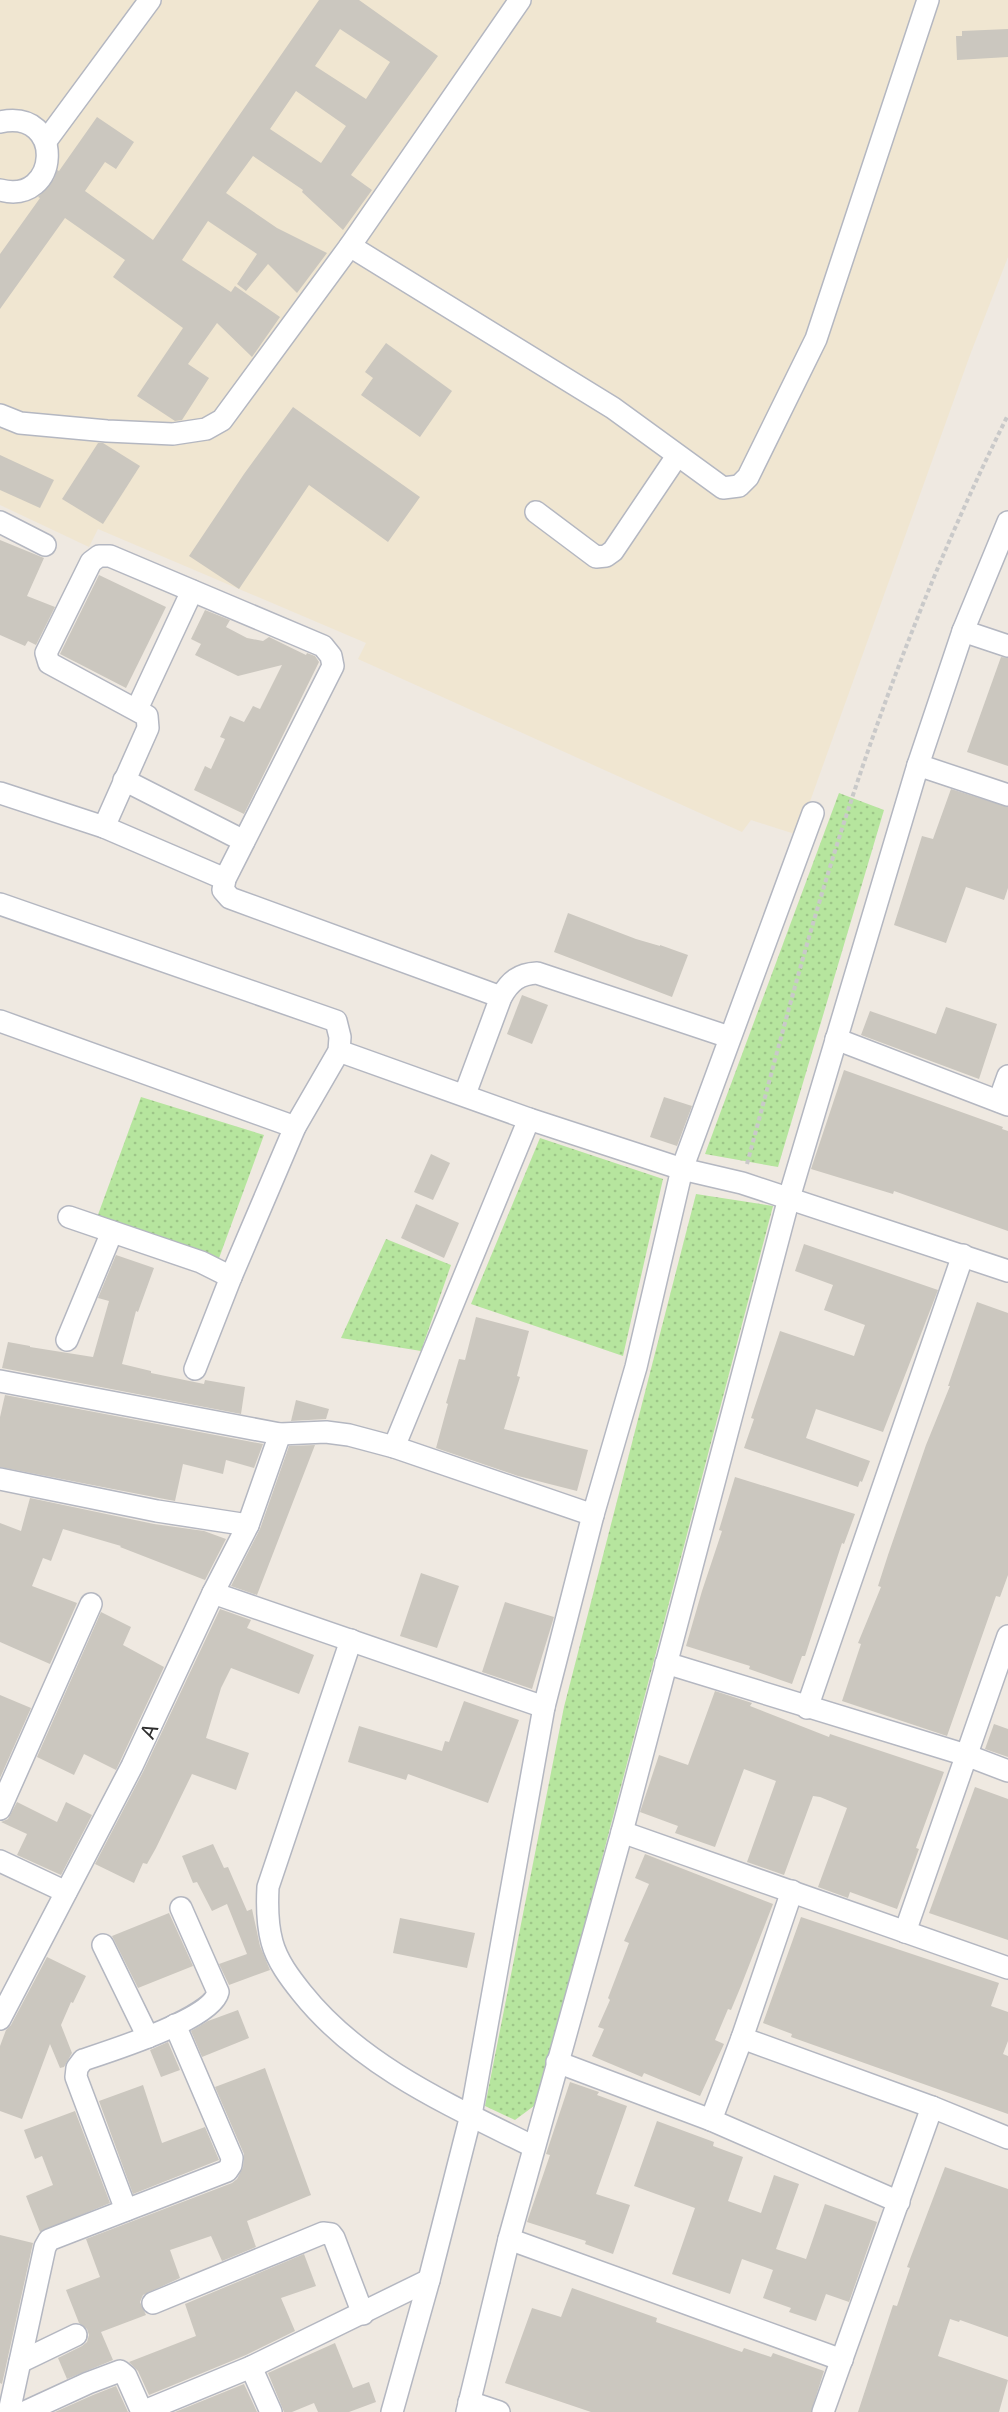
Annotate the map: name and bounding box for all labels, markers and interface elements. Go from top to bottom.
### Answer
street label: A [135,1719,163,1743]

